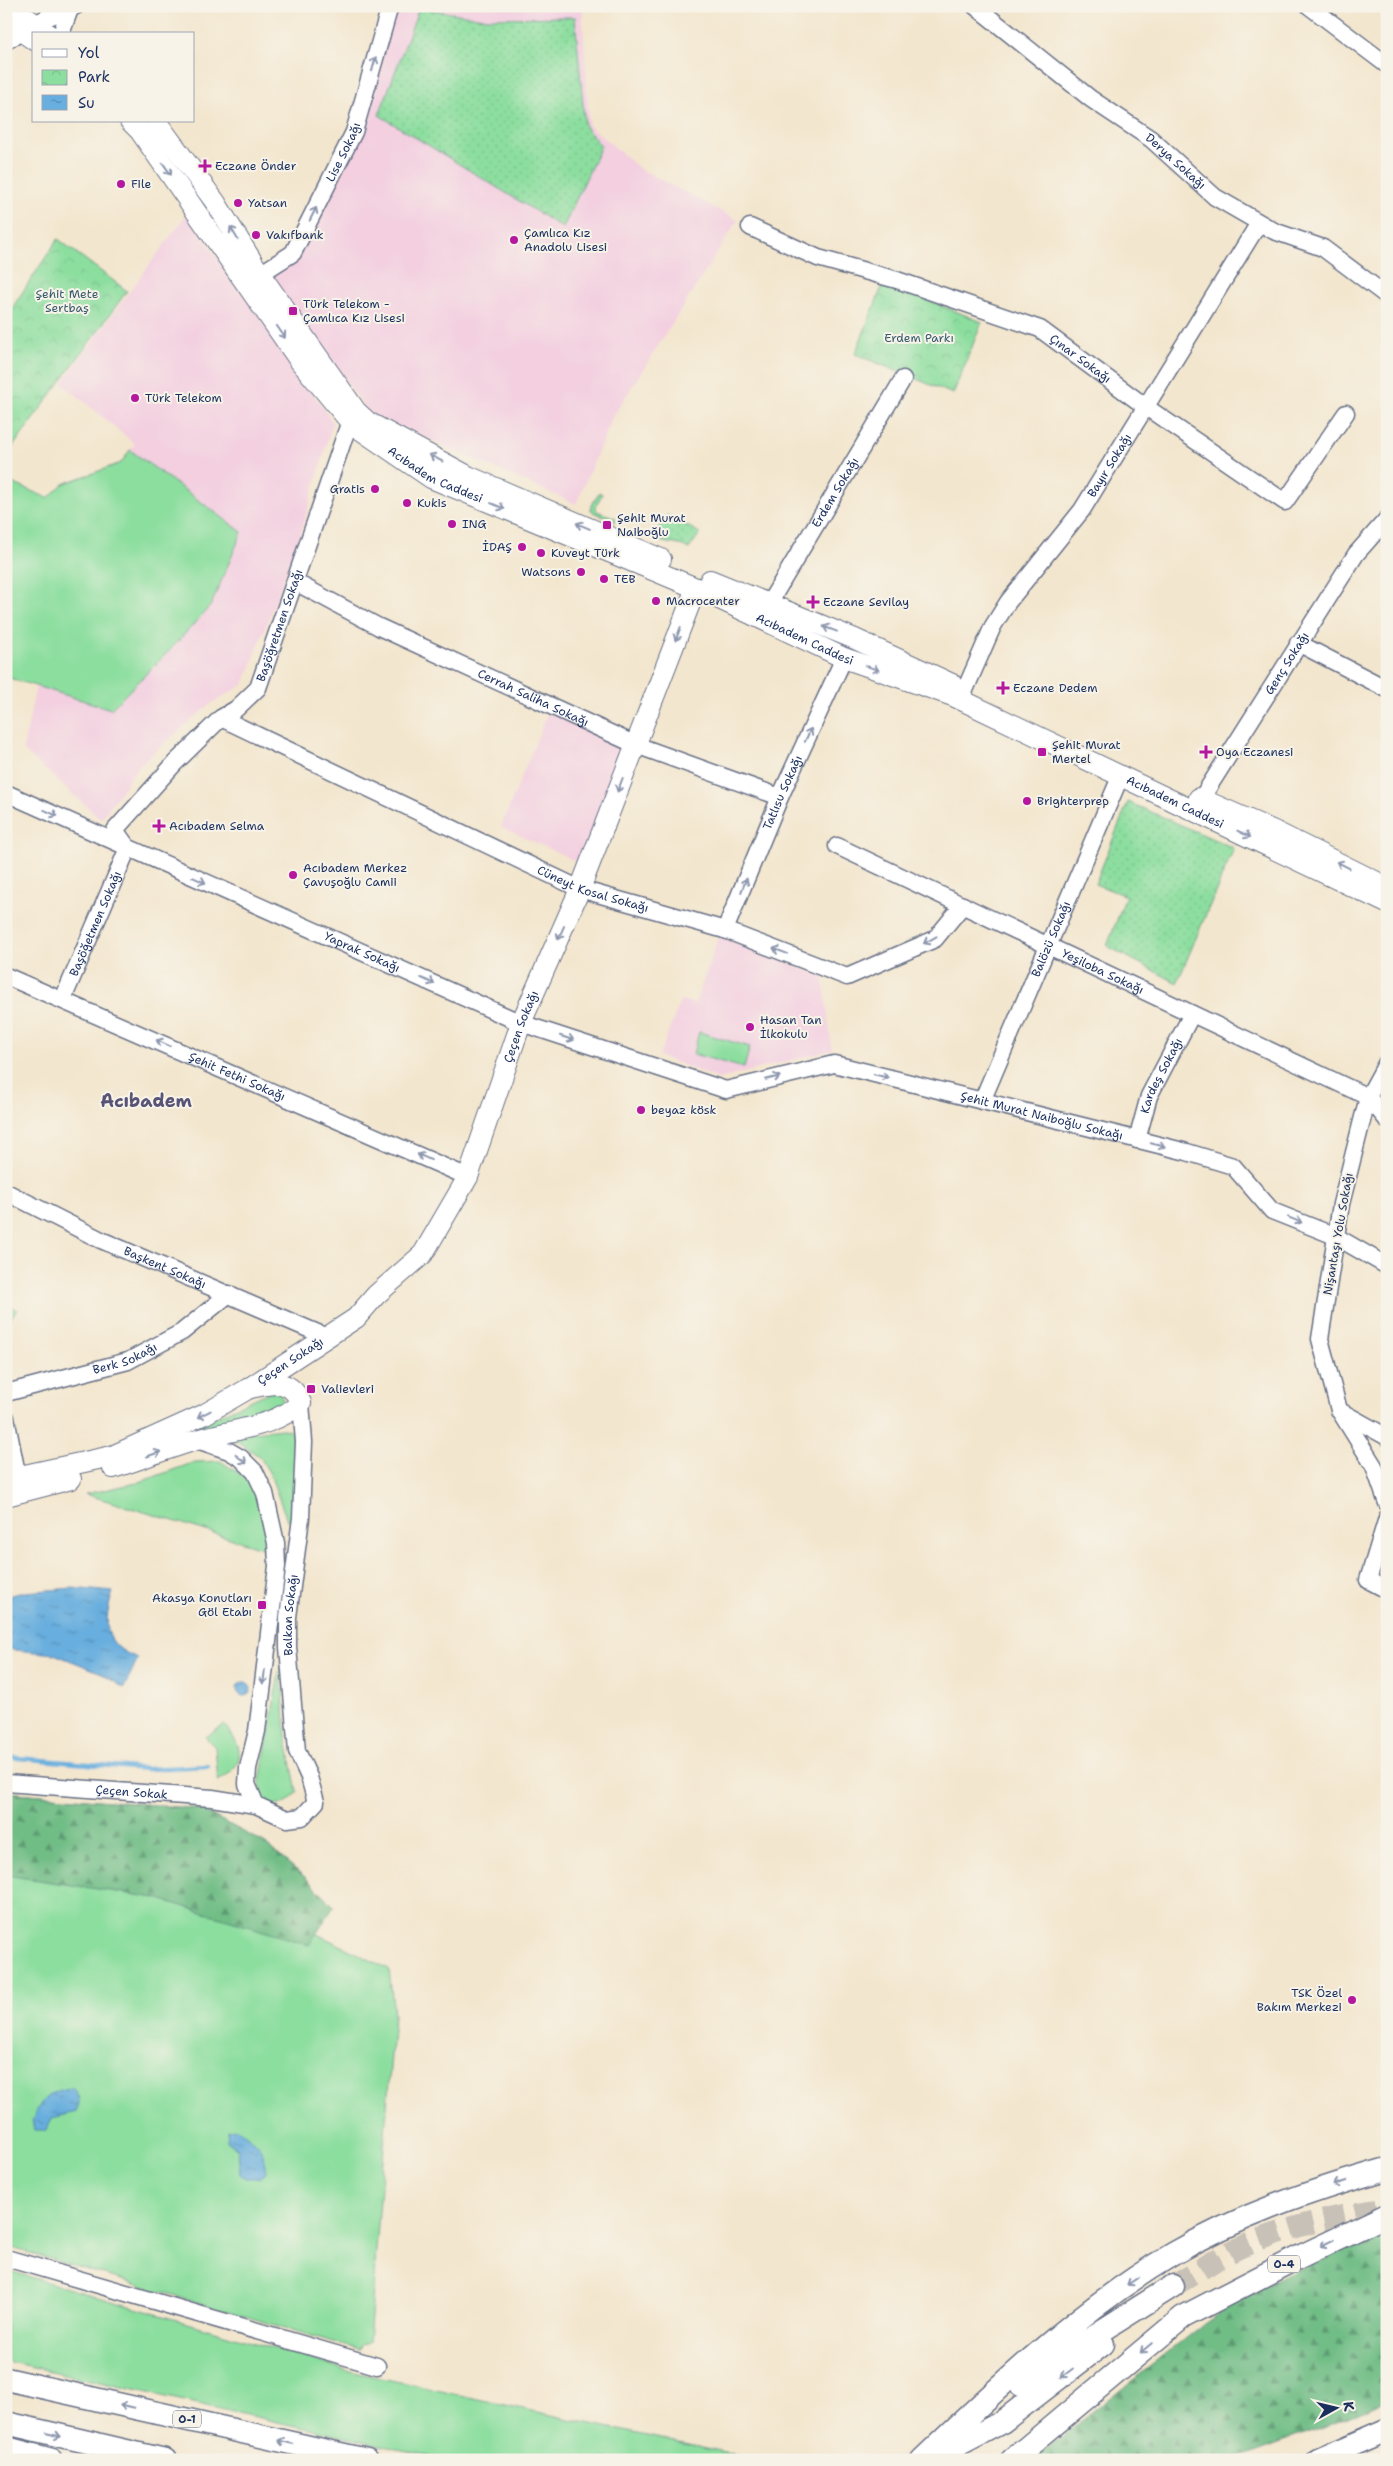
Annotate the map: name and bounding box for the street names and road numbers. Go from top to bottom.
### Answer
street label: Lise Sokağı [322,121,364,185]
street label: Derya Sokağı [1142,130,1209,193]
street label: Çınar Sokağı [1046,331,1114,387]
street label: Bayır Sokağı [1084,431,1135,500]
street label: Acıbadem Caddesi [385,443,485,507]
street label: Erdem Sokağı [808,454,862,531]
street label: Başöğretmen Sokağı [253,567,306,684]
street label: Acıbadem Caddesi [753,610,856,669]
street label: Genç Sokağı [1261,629,1313,698]
street label: Cerrah Saliha Sokağı [475,665,591,730]
street label: Tatlısu Sokağı [759,753,806,832]
street label: Acıbadem Caddesi [1124,772,1227,832]
street label: Cüneyt Kosal Sokağı [535,862,651,916]
street label: Başöğetmen Sokağı [66,869,125,979]
street label: Balözü Sokağı [1028,899,1074,979]
street label: Yaprak Sokağı [322,928,403,976]
street label: Yeşiloba Sokağı [1059,945,1146,998]
street label: Çeçen Sokağı [500,988,542,1065]
street label: Kardeş Sokağı [1137,1035,1186,1115]
street label: Şehit Fethi Sokağı [186,1048,288,1105]
street label: Şehit Murat Naiboğlu Sokağı [959,1088,1125,1144]
street label: Nişantaşı Yolu Sokağı [1319,1171,1357,1297]
street label: Başkent Sokağı [121,1243,209,1292]
street label: Çeçen Sokağı [254,1333,327,1388]
street label: Berk Sokağı [91,1339,160,1378]
street label: Balkan Sokağı [280,1573,302,1656]
street label: Çeçen Sokak [95,1782,168,1803]
road number: O-4 [1268,2256,1300,2272]
road number: O-1 [173,2410,201,2428]

